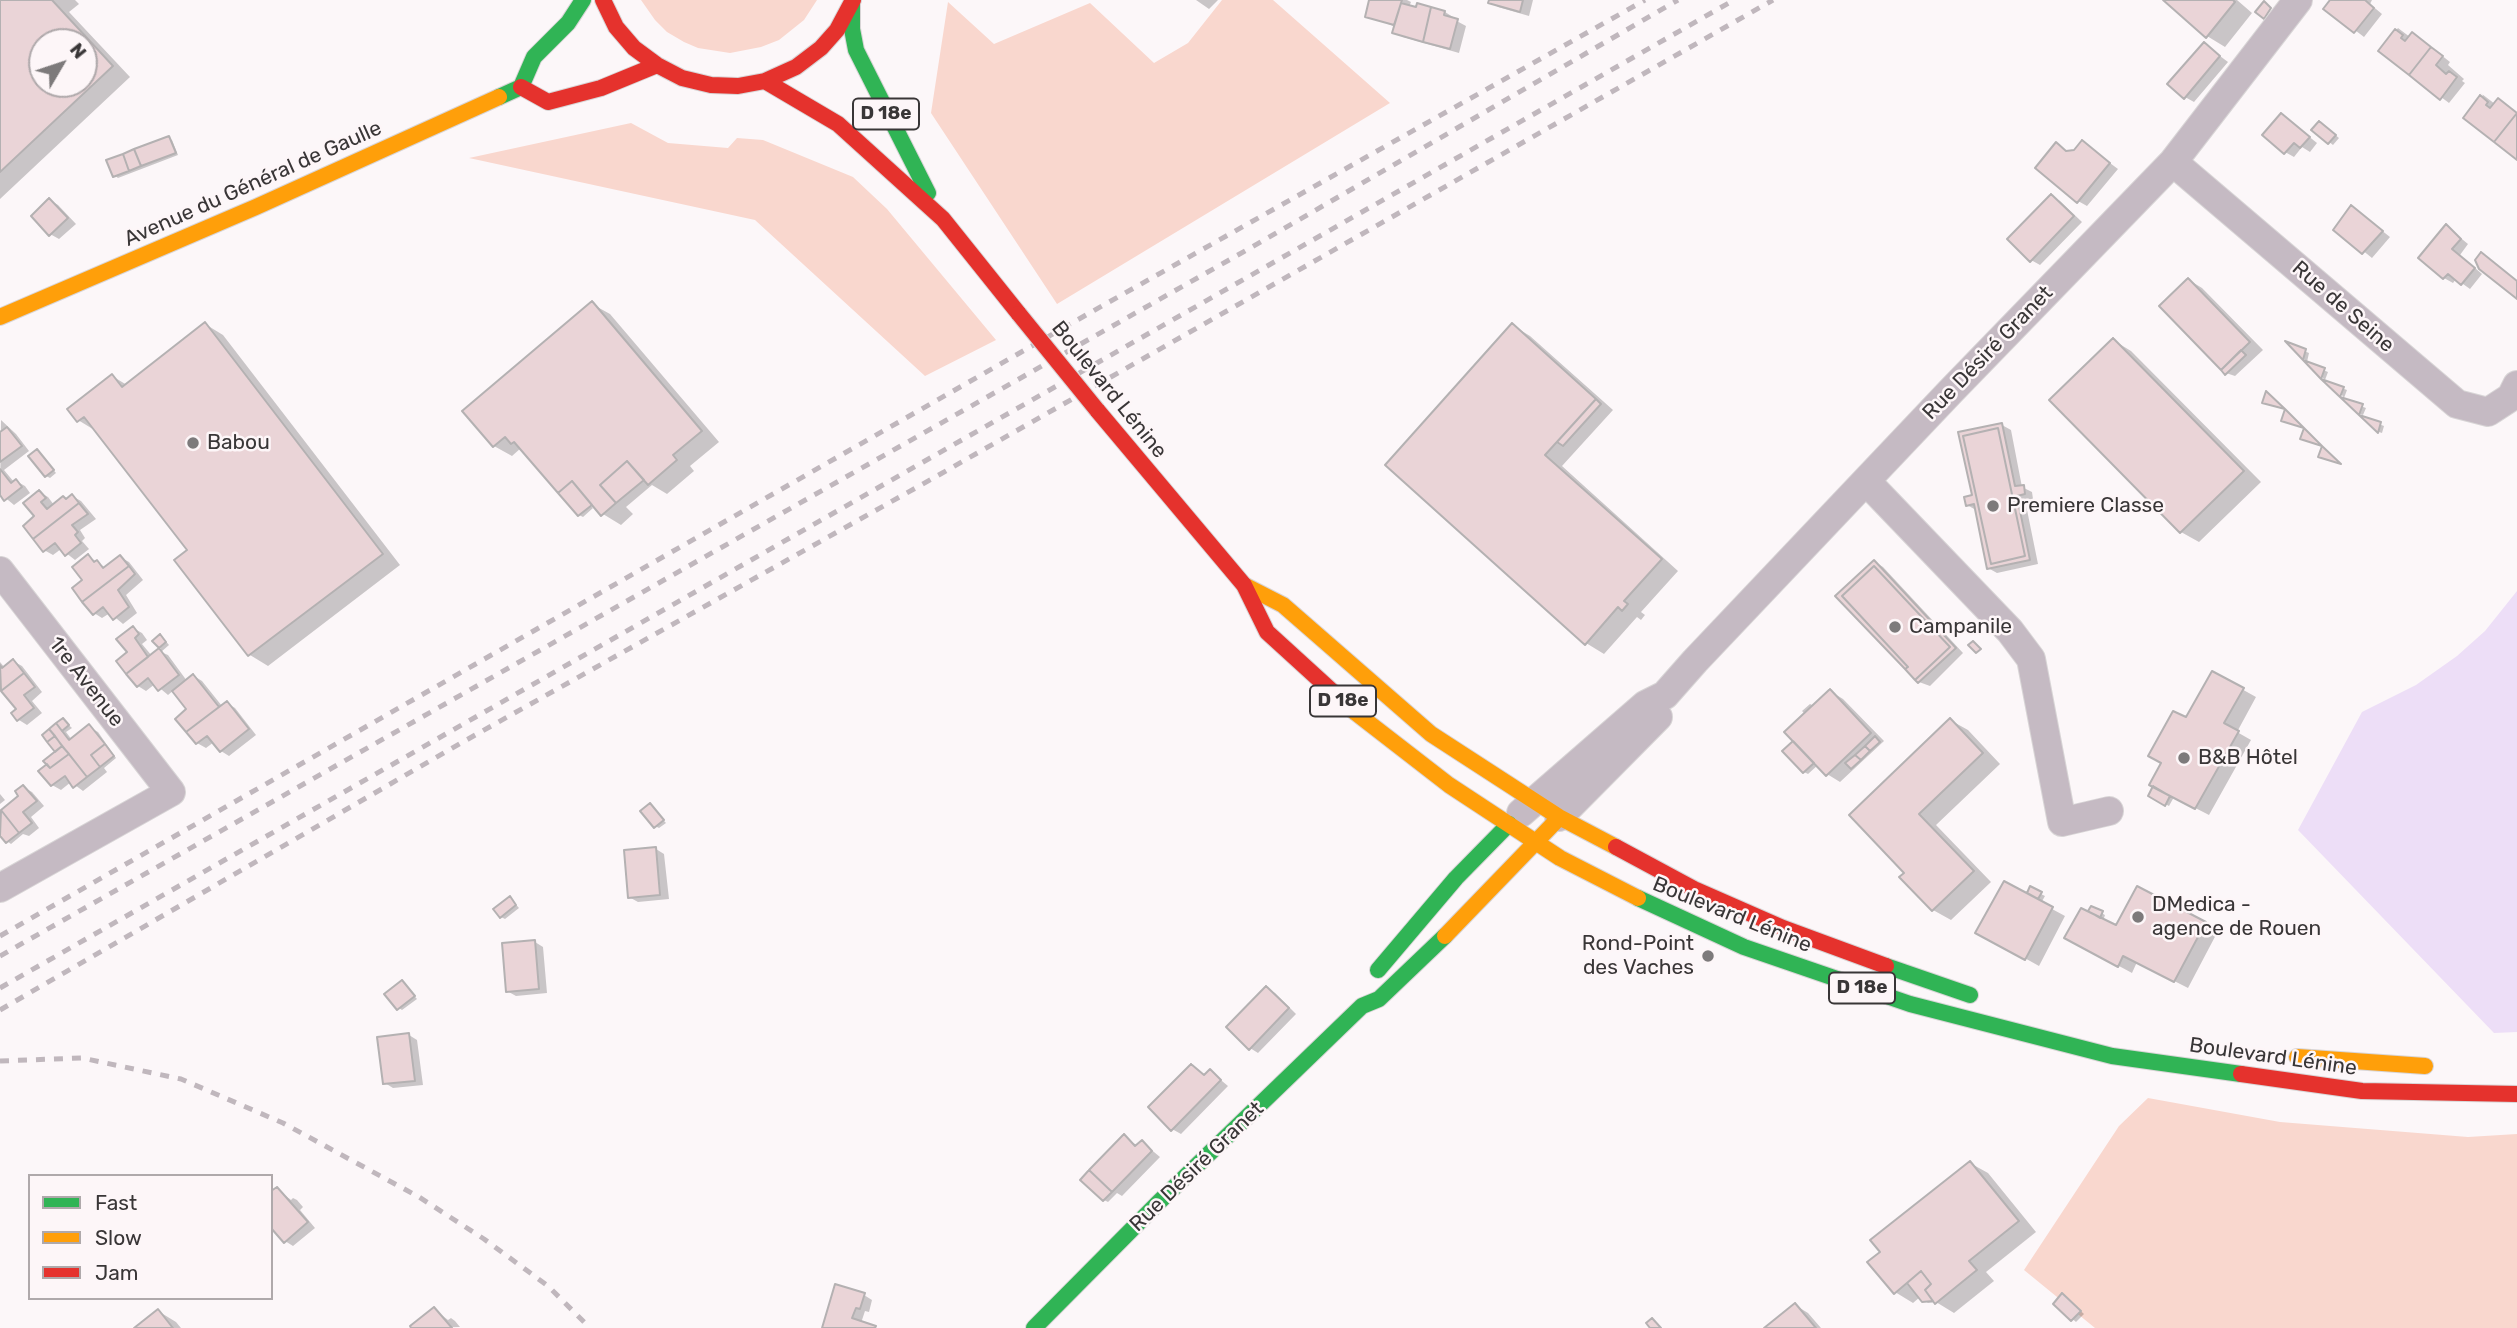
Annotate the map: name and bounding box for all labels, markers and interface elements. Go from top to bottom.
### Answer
north arrow [28,28,98,98]
text: N [65,38,91,63]
road number: D 18e [853,98,919,130]
street label: Avenue du Général de Gaulle [120,116,386,252]
street label: Rue de Seine [2287,256,2399,358]
street label: Rue Désiré Granet [1918,281,2058,425]
street label: Boulevard Lénine [1046,316,1172,464]
place label: Babou [207,430,270,456]
marker: Babou [185,435,201,451]
place label: Premiere Classe [2007,493,2164,519]
marker: Premiere Classe [1985,498,2001,514]
place label: Campanile [1909,614,2012,640]
marker: Campanile [1887,619,1903,635]
street label: 1re Avenue [43,632,129,732]
road number: D 18e [1310,686,1376,716]
place label: B&B Hôtel [2198,745,2298,771]
marker: B&B Hôtel [2176,750,2192,766]
street label: Boulevard Lénine [1649,872,1815,958]
place label: DMedica - agence de Rouen [2152,892,2321,942]
marker: DMedica - agence de Rouen [2130,909,2146,925]
place label: Rond-Point des Vaches [1582,931,1694,981]
marker: Rond-Point des Vaches [1700,948,1716,964]
road number: D 18e [1829,972,1895,1004]
street label: Boulevard Lénine [2188,1033,2358,1081]
street label: Rue Désiré Granet [1125,1097,1269,1237]
legend [28,1174,273,1300]
text: Fast [95,1190,137,1215]
text: Slow [95,1225,142,1250]
text: Jam [95,1260,139,1285]

